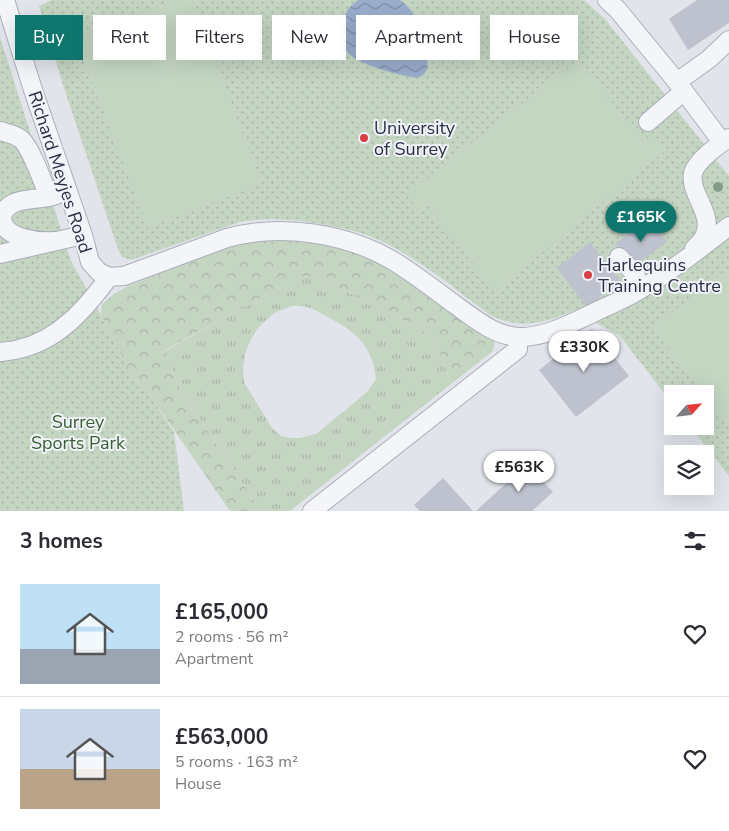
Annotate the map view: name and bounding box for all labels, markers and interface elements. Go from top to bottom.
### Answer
chip: Buy [15,15,83,60]
chip: Rent [93,15,166,60]
chip: Filters [176,15,262,60]
chip: New [272,15,346,60]
chip: Apartment [356,15,480,60]
chip: House [490,15,578,60]
street label: Richard Meyjes Road [22,88,98,256]
place label: University of Surrey [374,116,456,161]
marker: University of Surrey [358,132,370,144]
pin: £165K [606,200,676,243]
text: £165K [616,206,666,228]
place label: Harlequins Training Centre [598,253,721,298]
marker: Harlequins Training Centre [582,269,594,281]
pin: £330K [549,330,619,373]
text: £330K [559,336,609,358]
north arrow [664,385,714,435]
map controls [664,385,714,495]
park label: Surrey Sports Park [31,410,126,455]
button: layers [664,445,714,495]
pin: £563K [484,450,554,493]
text: £563K [494,456,544,478]
text: 3 homes [20,527,103,555]
icon: filters [681,527,709,555]
text: £165,000 [175,598,268,626]
icon: home [60,604,120,664]
icon: heart [681,620,709,648]
text: 2 rooms · 56 m² [175,626,288,648]
text: Apartment [175,648,253,670]
text: £563,000 [175,723,268,751]
icon: home [60,729,120,789]
icon: heart [681,745,709,773]
text: 5 rooms · 163 m² [175,751,298,773]
text: House [175,773,221,795]

